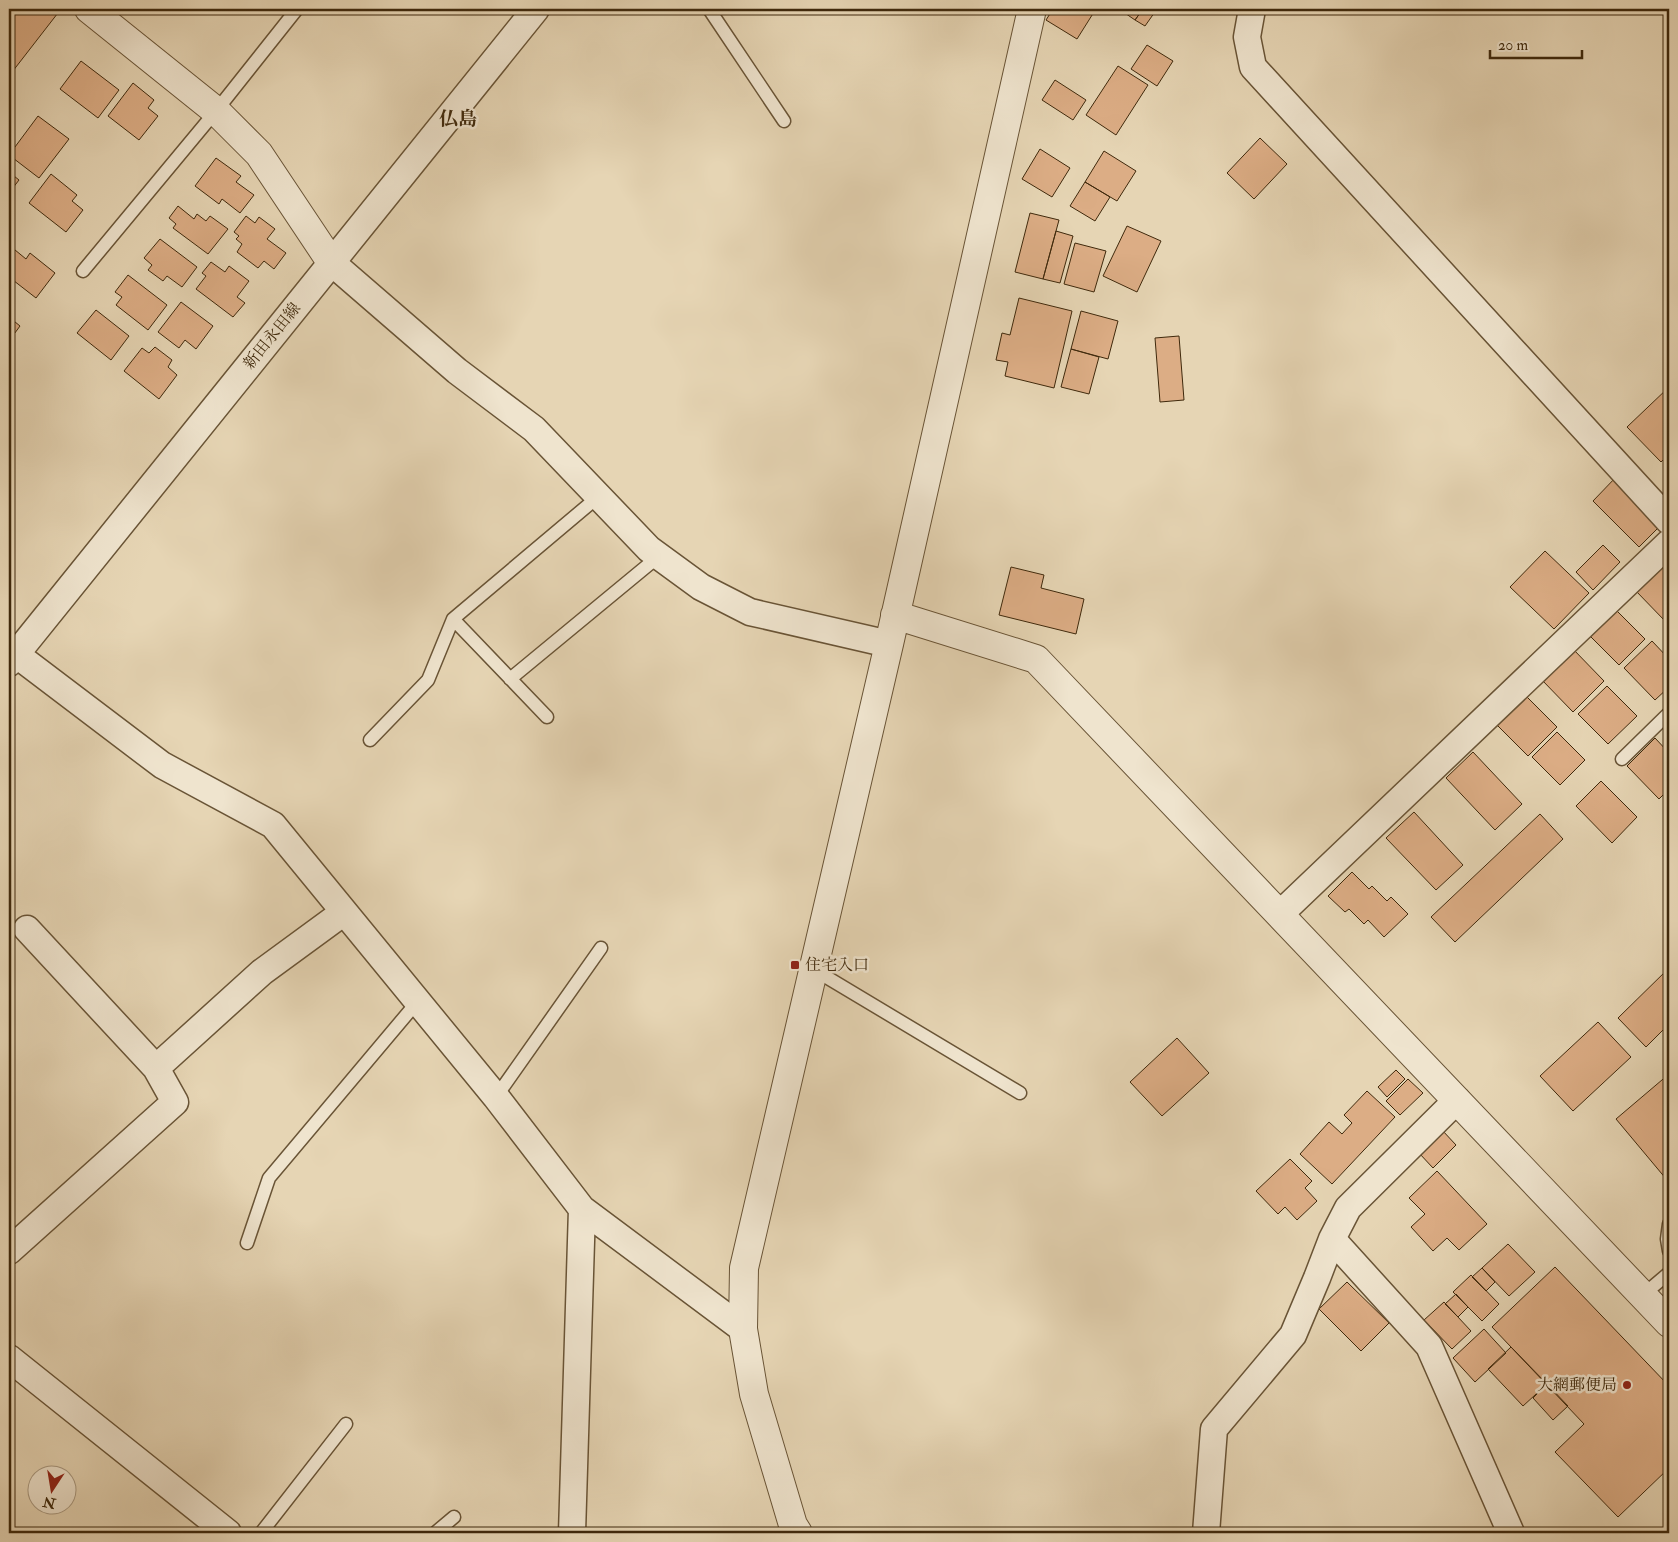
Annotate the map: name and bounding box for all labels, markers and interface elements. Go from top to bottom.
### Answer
scale bar [1490,28,1583,60]
text: 20 m [1498,36,1528,55]
district label: 仏島 [439,107,477,131]
street label: 新田永田線 [239,299,305,373]
place label: 住宅入口 [805,955,869,975]
marker: 住宅入口 [789,959,801,971]
place label: 大網郵便局 [1537,1375,1617,1395]
marker: 大網郵便局 [1621,1379,1633,1391]
north arrow [28,1464,78,1514]
text: N [41,1493,58,1512]

